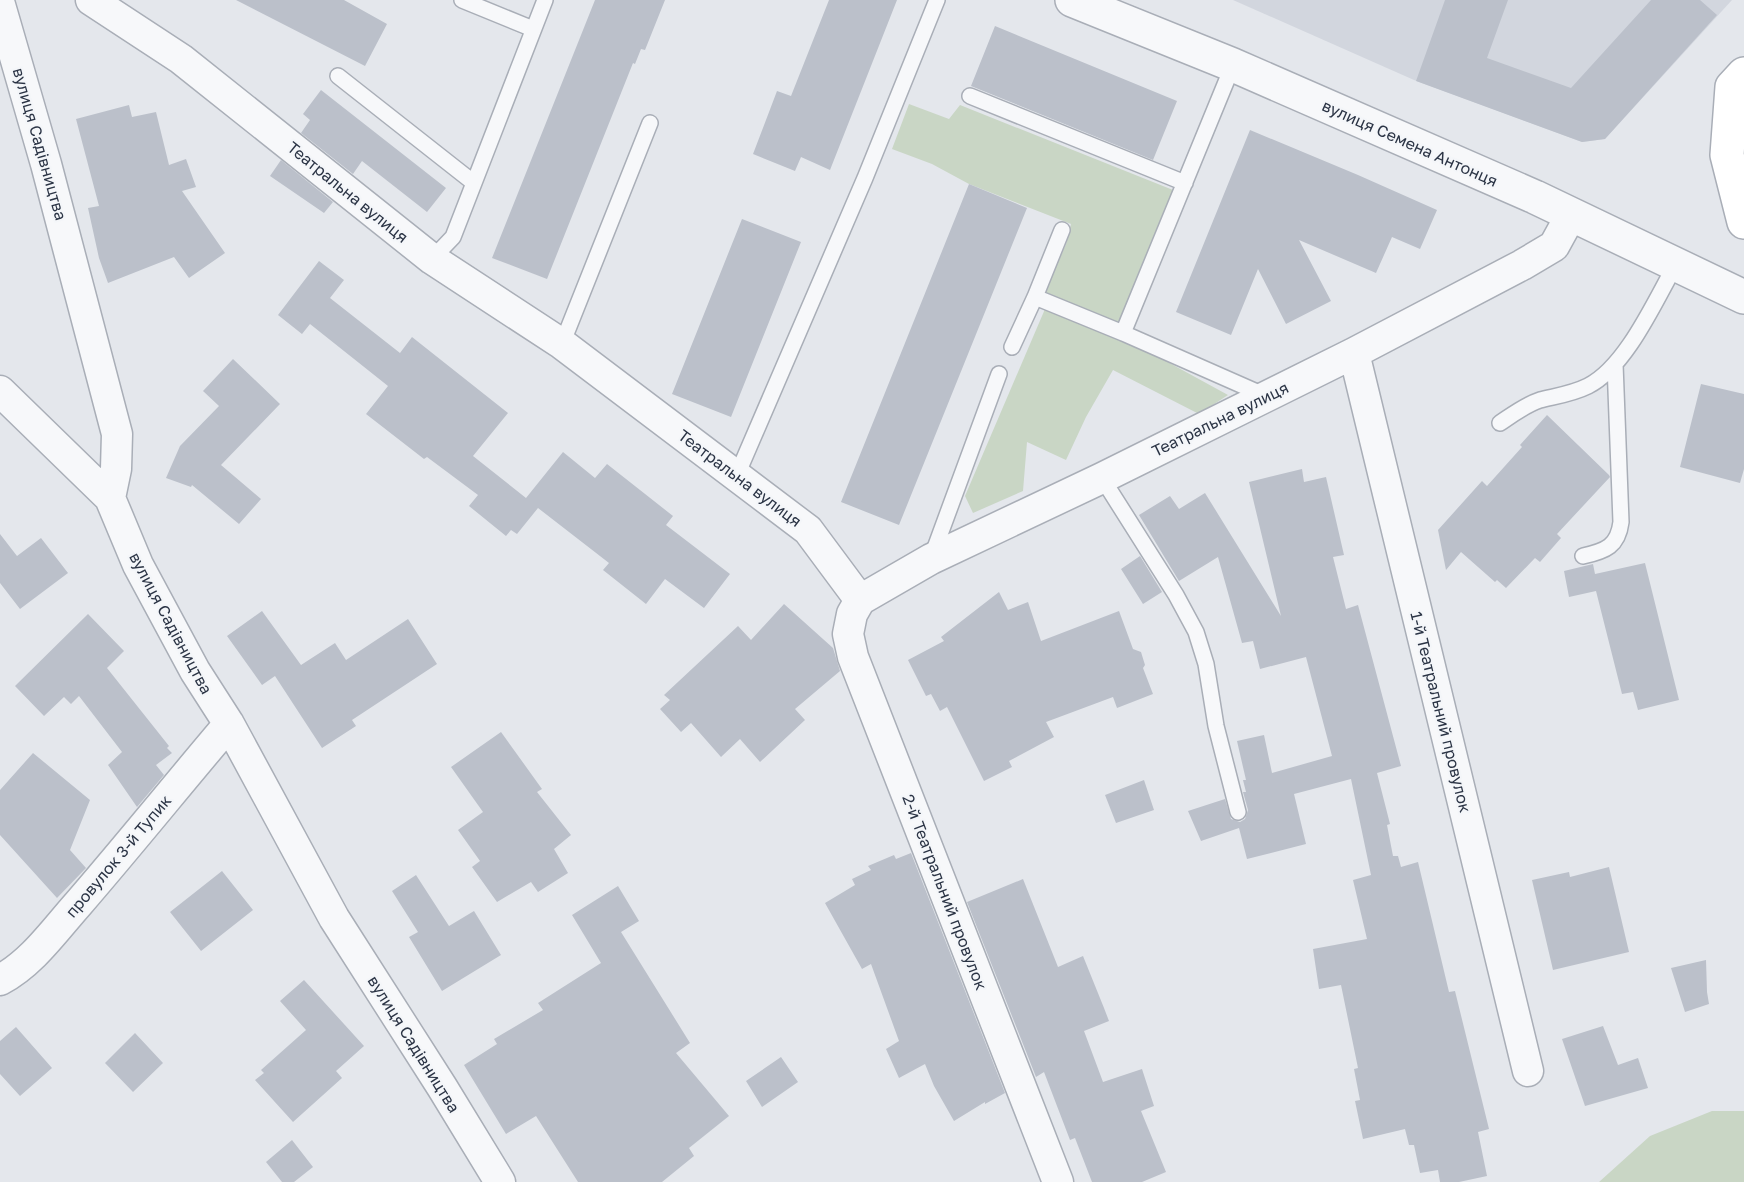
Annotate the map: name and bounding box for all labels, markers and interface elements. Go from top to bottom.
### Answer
street label: вулиця Садівництва [9,65,71,223]
street label: вулиця Семена Антонця [1319,95,1501,191]
street label: Театральна вулиця [284,137,412,247]
street label: Театральна вулиця [1148,377,1292,461]
street label: Театральна вулиця [674,425,806,531]
street label: вулиця Садівництва [125,549,217,697]
street label: 1-й Театральний провулок [1406,609,1476,815]
street label: провулок 3-й Тупик [61,791,175,921]
street label: 2-й Театральний провулок [898,791,992,993]
street label: вулиця Садівництва [364,972,464,1116]

